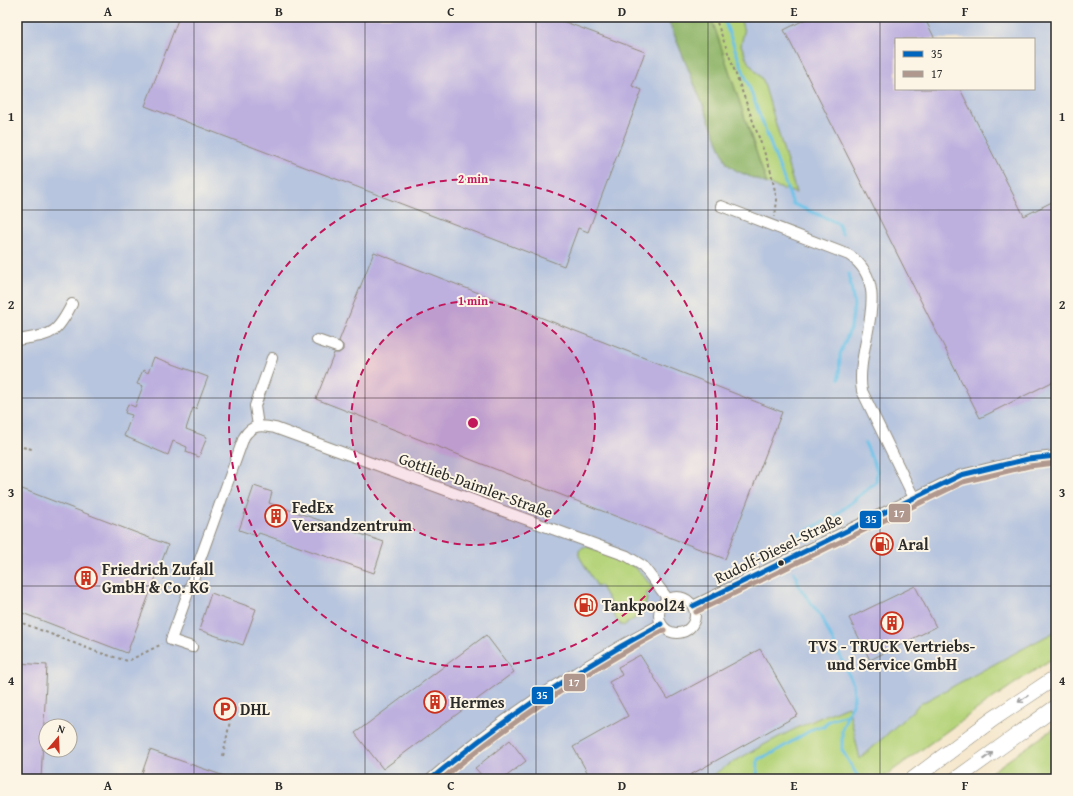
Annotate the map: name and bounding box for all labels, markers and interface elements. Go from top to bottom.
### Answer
text: A [104,2,113,21]
text: B [275,2,283,21]
text: C [447,2,455,21]
text: D [618,2,626,21]
text: E [791,2,798,21]
text: F [962,2,969,21]
legend [895,38,1035,90]
text: 35 [931,45,943,62]
text: 17 [931,65,943,82]
text: 1 [8,107,14,126]
text: 1 [1059,107,1065,126]
text: 2 min [458,170,488,187]
text: 1 min [458,292,488,309]
text: 2 [8,295,15,314]
text: 2 [1059,295,1066,314]
centre of rings [466,416,480,430]
street label: Gottlieb-Daimler-Straße [396,446,556,524]
text: 3 [8,483,14,502]
text: 3 [1059,483,1065,502]
place label: FedEx Versandzentrum [292,495,412,537]
building icon: FedEx Versandzentrum [263,503,289,529]
line badge: 17 [888,503,911,523]
text: 17 [893,505,905,521]
street label: Rudolf-Diesel-Straße [710,507,846,589]
line badge: 35 [859,510,882,529]
text: 35 [865,511,877,527]
fuel station icon: Aral [869,531,895,557]
place label: Aral [898,532,929,556]
place label: Friedrich Zufall GmbH & Co. KG [102,557,214,599]
unlabelled marker [776,558,786,568]
building icon: Friedrich Zufall GmbH & Co. KG [73,565,99,591]
fuel station icon: Tankpool24 [573,592,599,618]
place label: Tankpool24 [602,593,685,617]
building icon: TVS - TRUCK Vertriebs- und Service GmbH [879,610,905,636]
place label: TVS - TRUCK Vertriebs- und Service GmbH [809,634,976,676]
text: 4 [8,671,15,690]
text: 4 [1059,671,1066,690]
line badge: 17 [563,673,586,692]
text: 17 [568,674,580,690]
line badge: 35 [531,686,554,705]
text: 35 [536,687,548,703]
building icon: Hermes [422,689,448,715]
place label: Hermes [450,690,505,714]
one-way arrow [1018,695,1029,703]
parking icon: DHL [212,696,238,722]
place label: DHL [240,697,271,721]
north arrow [38,718,78,758]
text: N [55,720,68,738]
one-way arrow [982,752,993,760]
text: A [104,776,113,795]
text: B [275,776,283,795]
text: C [447,776,455,795]
text: D [618,776,626,795]
text: E [791,776,798,795]
text: F [962,776,969,795]

